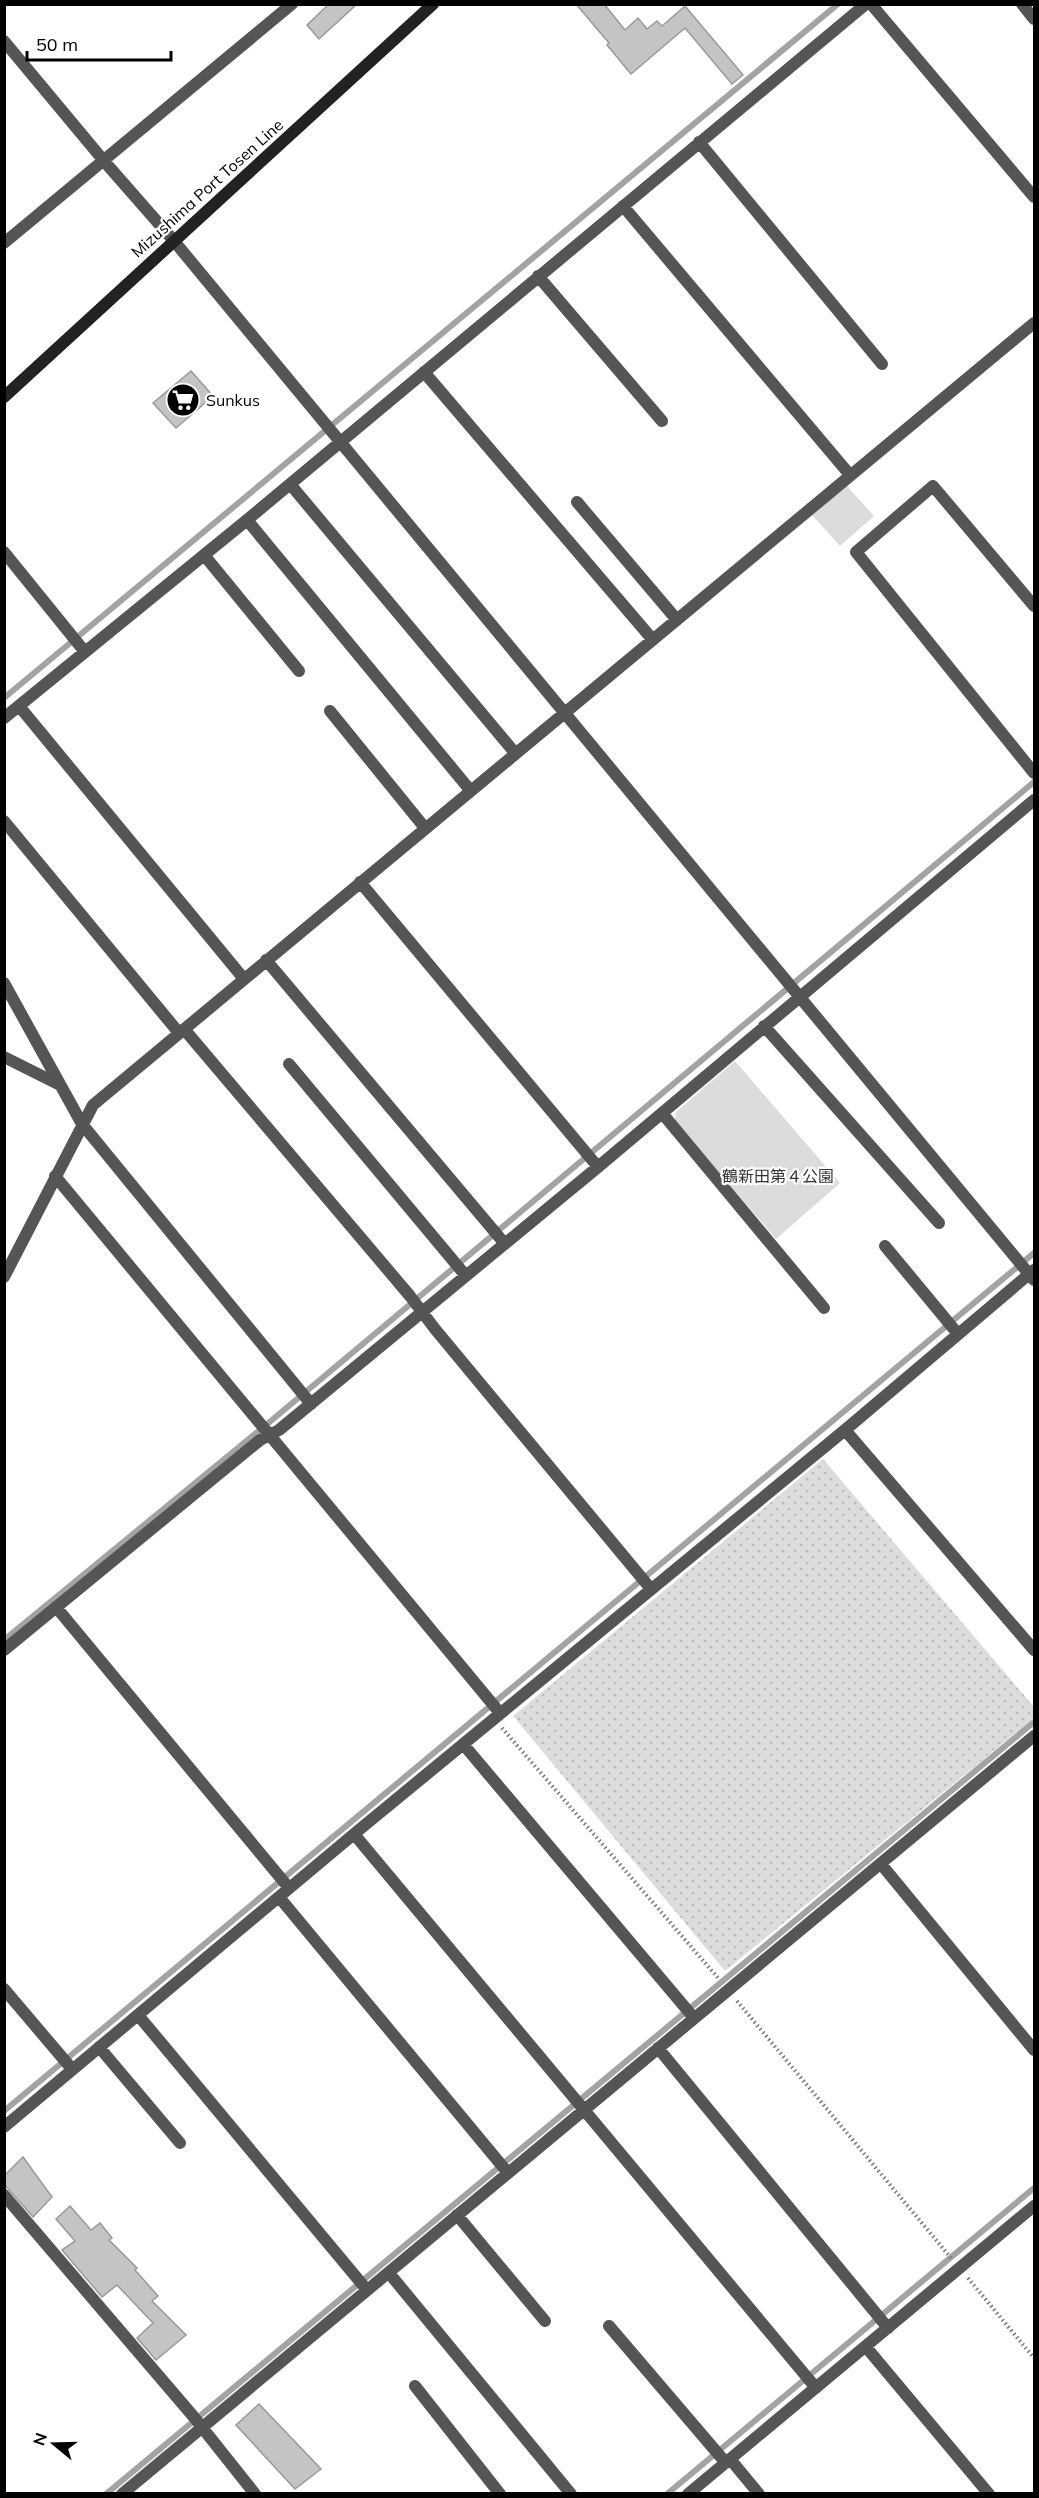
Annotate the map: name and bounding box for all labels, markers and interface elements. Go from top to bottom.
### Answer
scale bar [27,24,171,62]
text: 50 m [36,33,78,56]
street label: Mizushima Port Tosen Line [127,114,287,262]
supermarket icon: Sunkus [165,382,201,418]
place label: Sunkus [206,390,260,410]
park label: 鶴新田第４公園 [722,1166,834,1186]
north arrow [24,2414,84,2474]
text: N [28,2430,51,2448]

